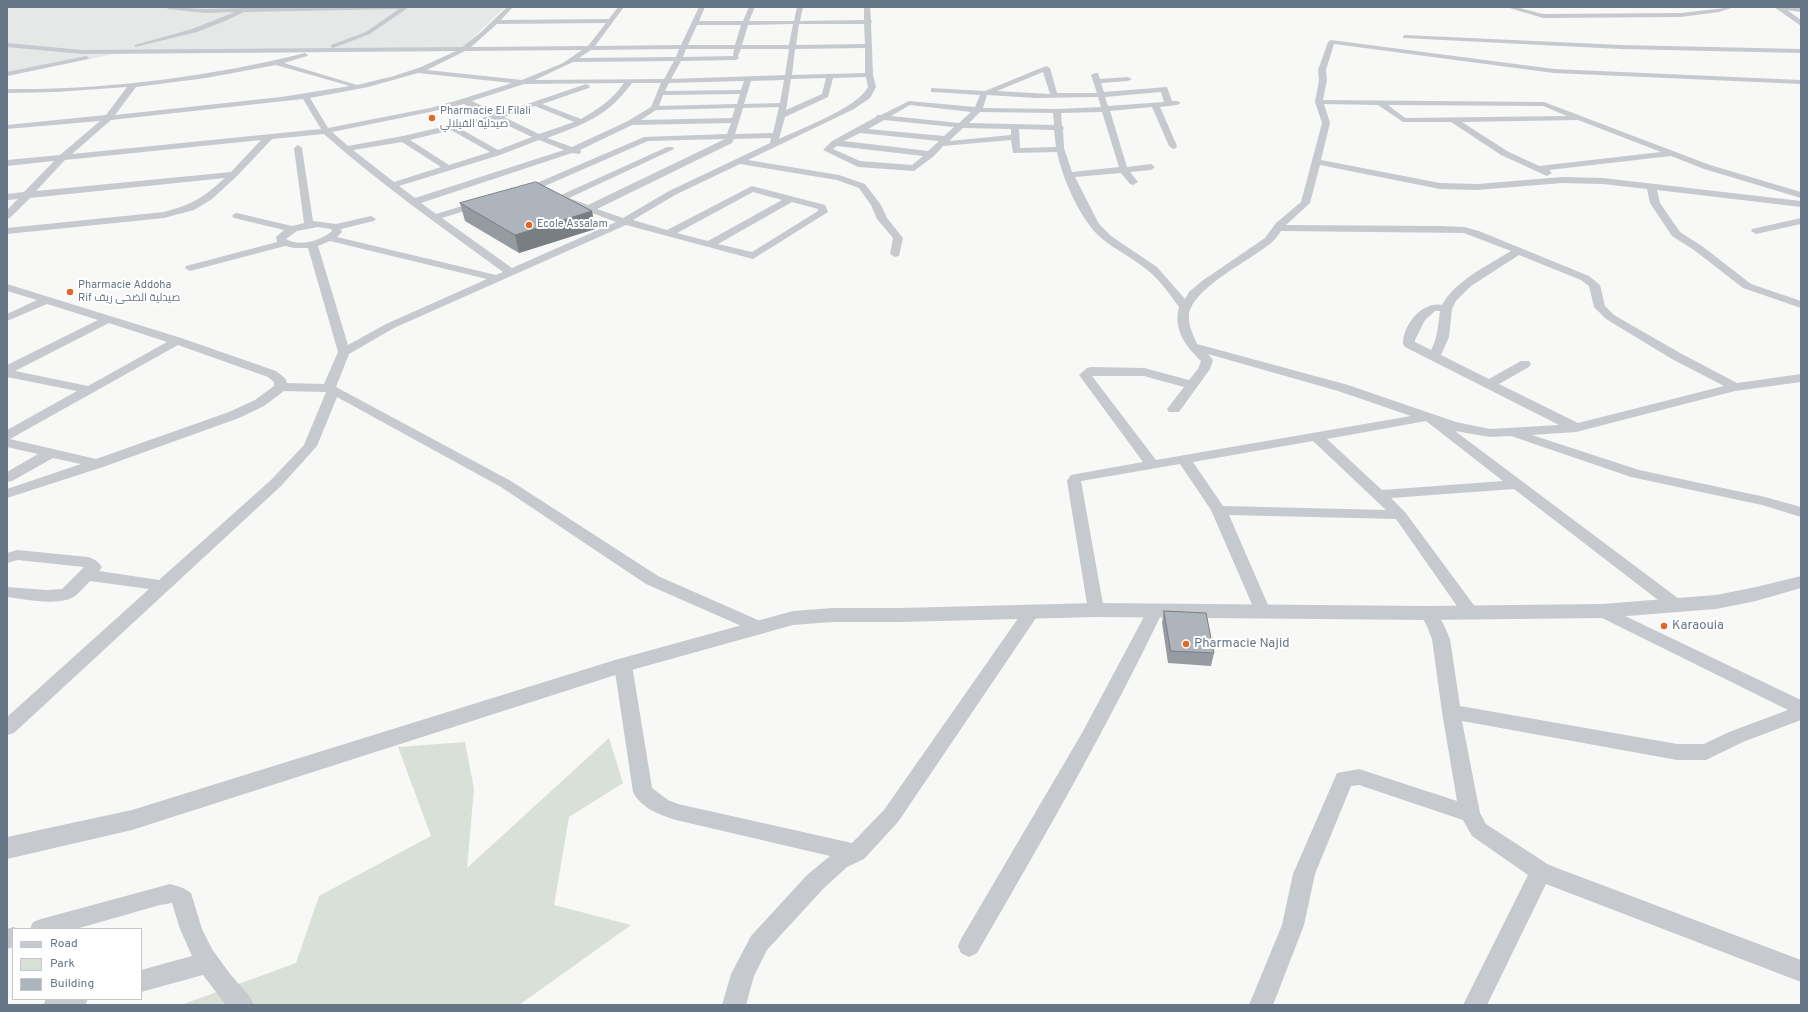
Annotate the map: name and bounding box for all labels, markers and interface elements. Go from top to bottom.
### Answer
place label: Pharmacie El Filali صيدلية الفيلالي [440,105,531,131]
marker: Pharmacie El Filali صيدلية الفيلالي [427,113,437,123]
place label: Ecole Assalam [537,218,608,232]
marker: Ecole Assalam [524,220,534,230]
place label: Pharmacie Addoha Rif صيدلية الضحى ريف [78,279,180,305]
marker: Pharmacie Addoha Rif صيدلية الضحى ريف [65,287,75,297]
place label: Karaouia [1672,618,1724,634]
marker: Karaouia [1659,621,1669,631]
place label: Pharmacie Najid [1194,636,1289,652]
marker: Pharmacie Najid [1181,639,1191,649]
legend [12,928,142,1000]
text: Road [50,936,78,952]
text: Park [50,956,75,972]
text: Building [50,976,94,992]

